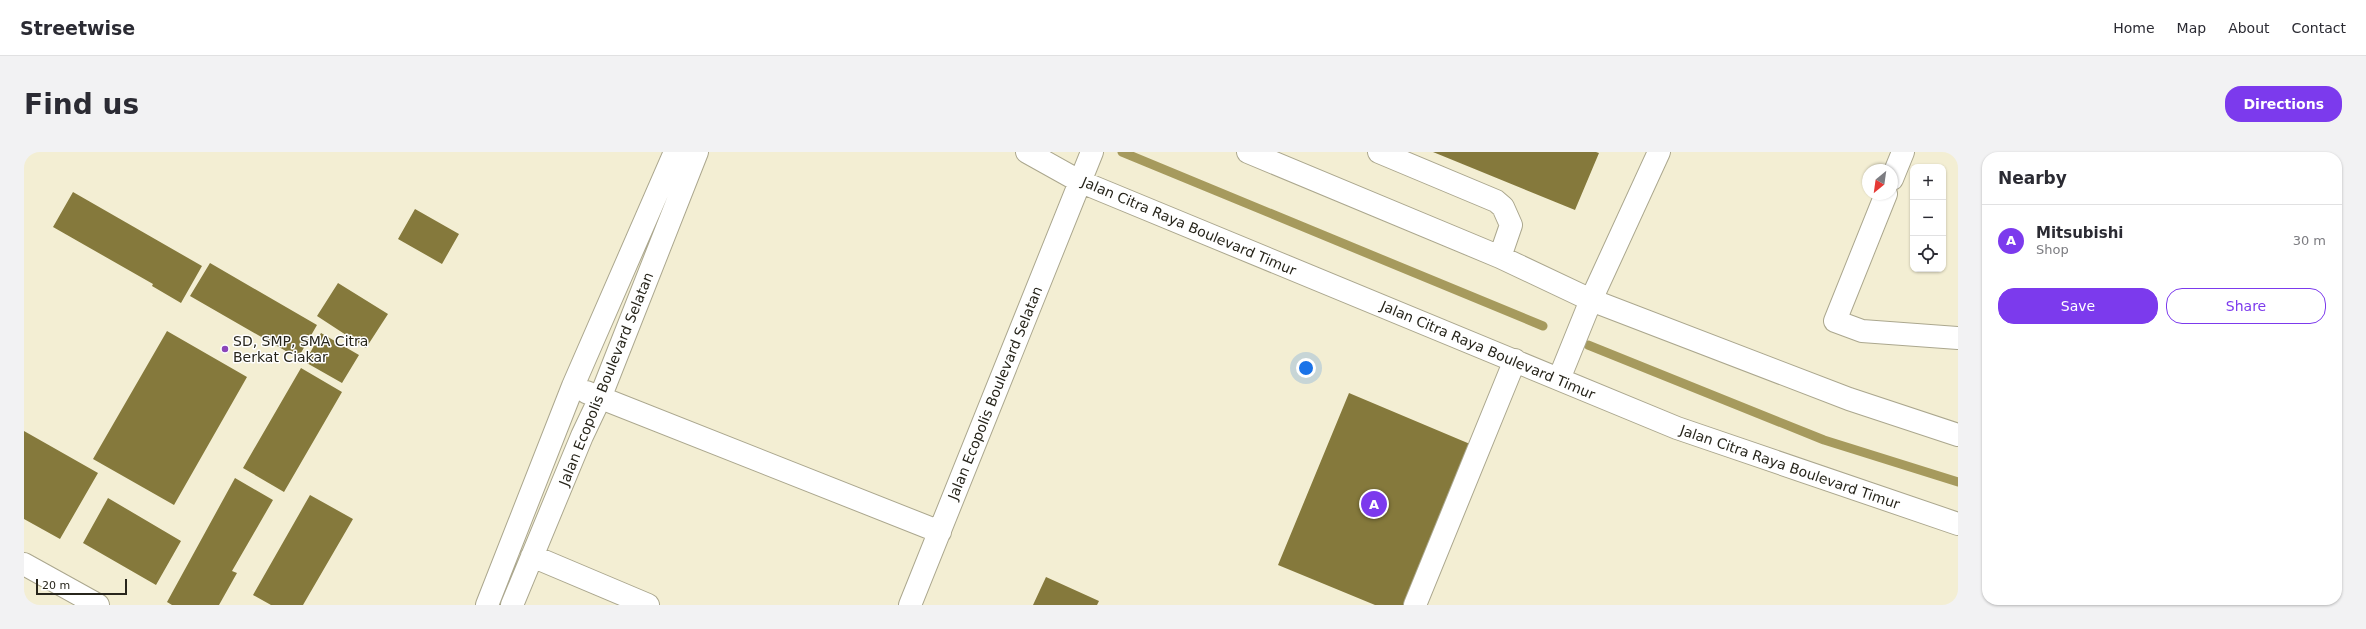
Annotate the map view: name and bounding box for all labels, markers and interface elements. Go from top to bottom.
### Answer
text: Streetwise [20,17,135,39]
text: Home [2113,20,2155,36]
text: Map [2177,20,2206,36]
text: About [2228,20,2270,36]
text: Contact [2292,20,2346,36]
button: Directions [2225,86,2342,122]
text: Find us [24,88,139,121]
north arrow [1862,164,1898,200]
map controls [1910,164,1946,272]
button: + [1910,164,1946,200]
text: Nearby [1998,168,2067,188]
street label: Jalan Citra Raya Boulevard Timur [1078,173,1299,279]
button: − [1910,200,1946,236]
text: Mitsubishi [2036,224,2123,242]
text: A [2006,233,2016,248]
text: 30 m [2293,233,2326,248]
button: locate [1910,236,1946,272]
text: Shop [2036,242,2069,257]
street label: Jalan Ecopolis Boulevard Selatan [555,270,656,489]
street label: Jalan Ecopolis Boulevard Selatan [944,284,1045,503]
button: Save [1998,288,2158,324]
button: Share [2166,288,2326,324]
street label: Jalan Citra Raya Boulevard Timur [1377,297,1598,403]
place label: SD, SMP, SMA Citra Berkat Ciakar [233,333,368,365]
marker: SD, SMP, SMA Citra Berkat Ciakar [220,344,230,354]
your location [1296,358,1316,378]
street label: Jalan Citra Raya Boulevard Timur [1677,421,1902,512]
pin: A [1361,489,1387,519]
scale bar [36,577,127,596]
text: 20 m [42,579,70,592]

